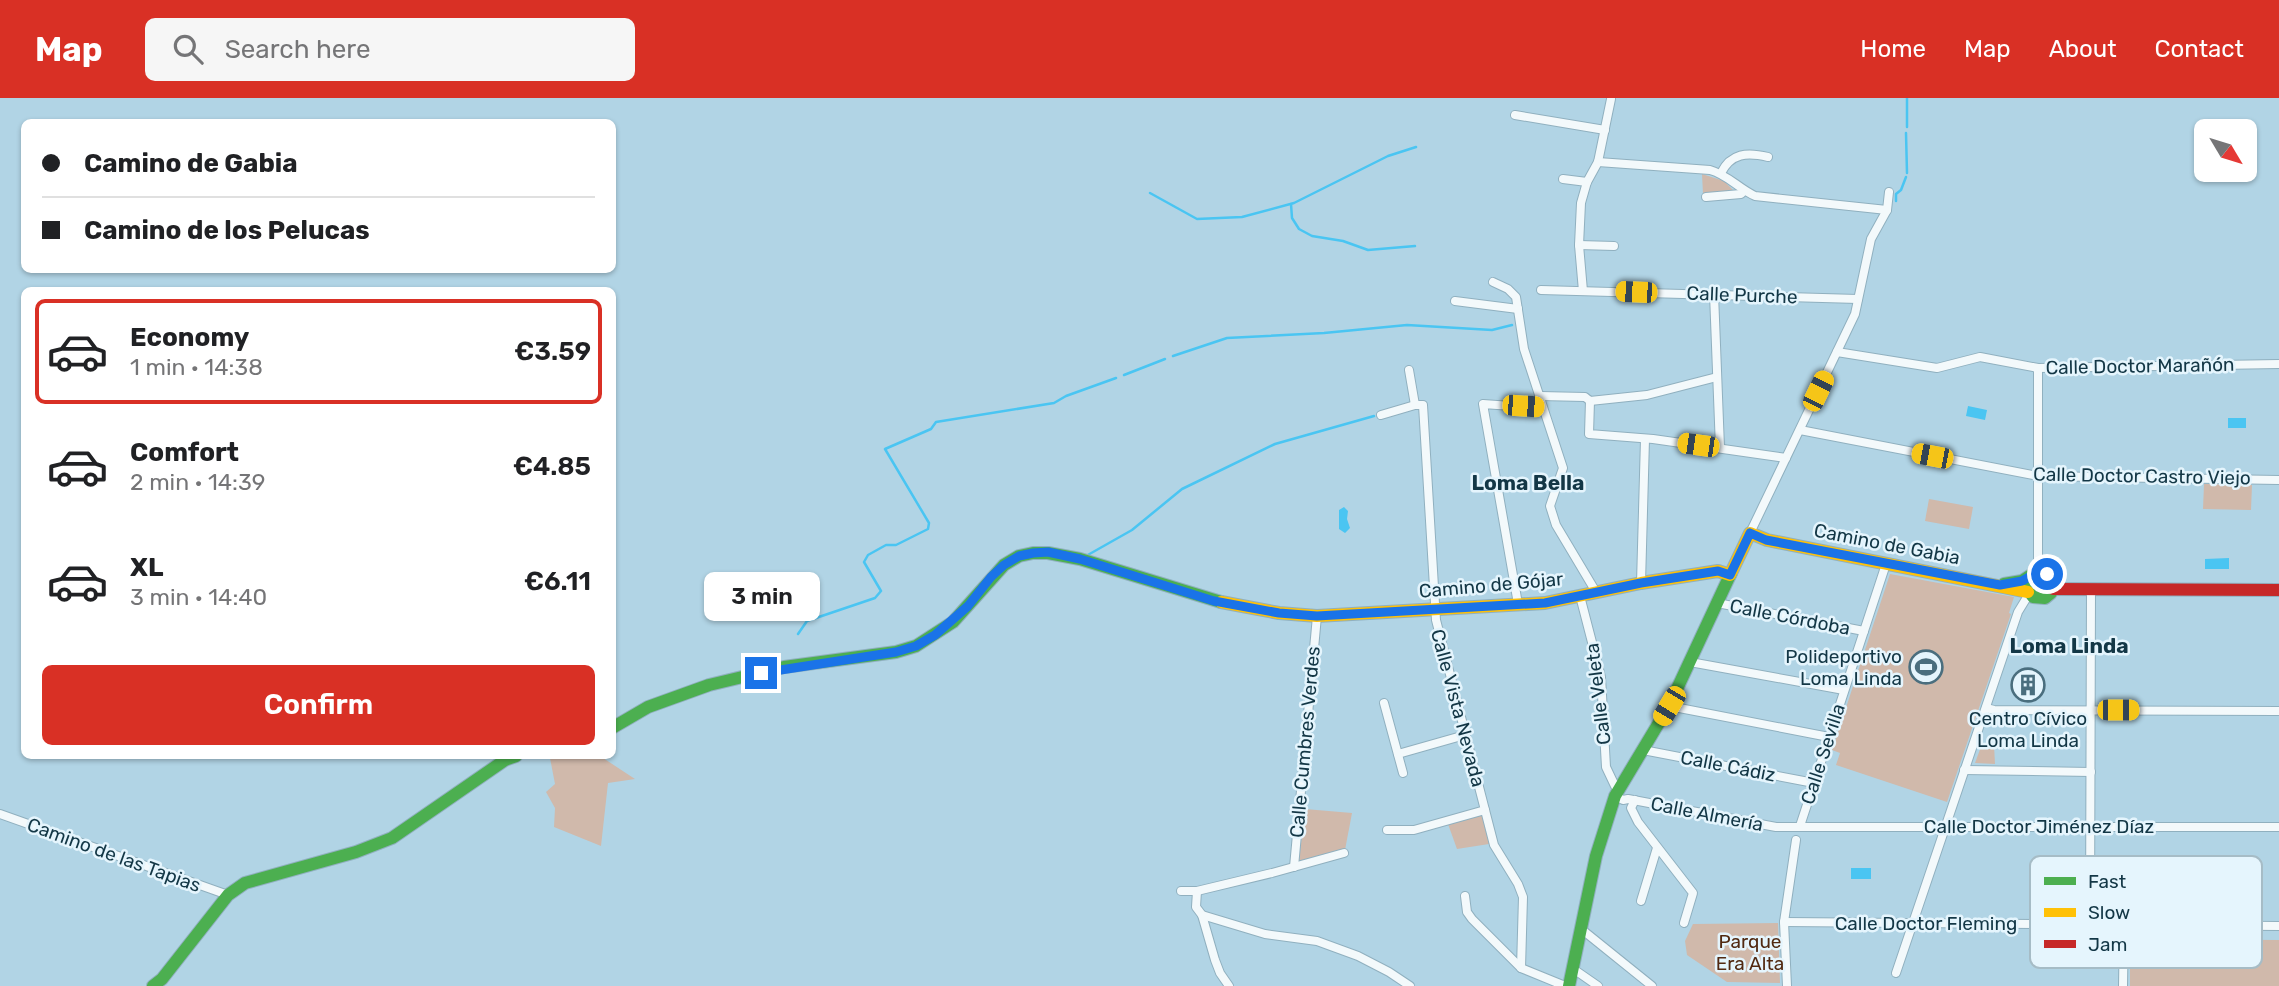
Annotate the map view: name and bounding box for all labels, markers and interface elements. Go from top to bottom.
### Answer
search box [145,18,635,81]
text: Map [35,30,103,69]
icon: search [169,30,207,68]
text: Search here [225,34,370,65]
text: Home [1860,35,1926,63]
text: Map [1964,35,2011,63]
text: About [2049,35,2117,63]
text: Contact [2155,35,2244,63]
north arrow [2194,119,2258,182]
map controls [2194,119,2257,182]
text: Camino de Gabia [84,148,298,179]
text: Camino de los Pelucas [84,215,370,246]
car [1615,281,1658,303]
street label: Calle Purche [1686,282,1798,308]
icon: car [46,320,109,383]
text: Economy [130,322,249,353]
text: €3.59 [514,336,591,367]
text: 1 min · 14:38 [130,353,263,381]
street label: Calle Doctor Marañón [2045,353,2235,379]
car [1800,368,1837,414]
car [1502,394,1545,418]
car [1676,432,1721,458]
icon: car [46,435,109,498]
text: Comfort [130,437,239,468]
car [1910,442,1955,470]
text: €4.85 [513,451,591,482]
street label: Calle Doctor Castro Viejo [2033,463,2251,489]
text: 2 min · 14:39 [130,468,265,496]
district label: Loma Bella [1471,470,1585,495]
street label: Camino de Gabia [1812,519,1962,569]
icon: car [46,550,109,613]
text: XL [130,552,163,583]
route start [2031,558,2063,590]
text: €6.11 [524,566,591,597]
street label: Camino de Gójar [1418,567,1565,603]
callout: 3 min [703,572,819,620]
text: 3 min [731,582,793,610]
text: 3 min · 14:40 [130,583,267,611]
street label: Calle Córdoba [1728,594,1852,640]
street label: Calle Vista Nevada [1426,627,1490,789]
district label: Loma Linda [2009,633,2129,658]
street label: Calle Veleta [1580,642,1616,746]
street label: Calle Cumbres Verdes [1285,645,1325,839]
place label: Polideportivo Loma Linda [1785,645,1902,690]
sports icon: Polideportivo Loma Linda [1907,648,1945,686]
route end [745,657,777,689]
button: Confirm [42,665,595,745]
building icon: Centro Cívico Loma Linda [2009,666,2047,704]
car [1650,683,1689,729]
car [2098,700,2140,721]
street label: Calle Sevilla [1796,701,1850,807]
place label: Centro Cívico Loma Linda [1969,707,2087,752]
street label: Calle Cádiz [1678,746,1778,786]
street label: Calle Almería [1649,792,1765,836]
street label: Camino de las Tapias [24,813,204,897]
street label: Calle Doctor Jiménez Díaz [1924,815,2154,838]
legend [2030,856,2262,968]
text: Fast [2088,870,2127,893]
text: Slow [2088,901,2130,924]
street label: Calle Doctor Fleming [1835,912,2017,935]
park label: Parque Era Alta [1716,930,1784,975]
text: Jam [2088,933,2127,956]

